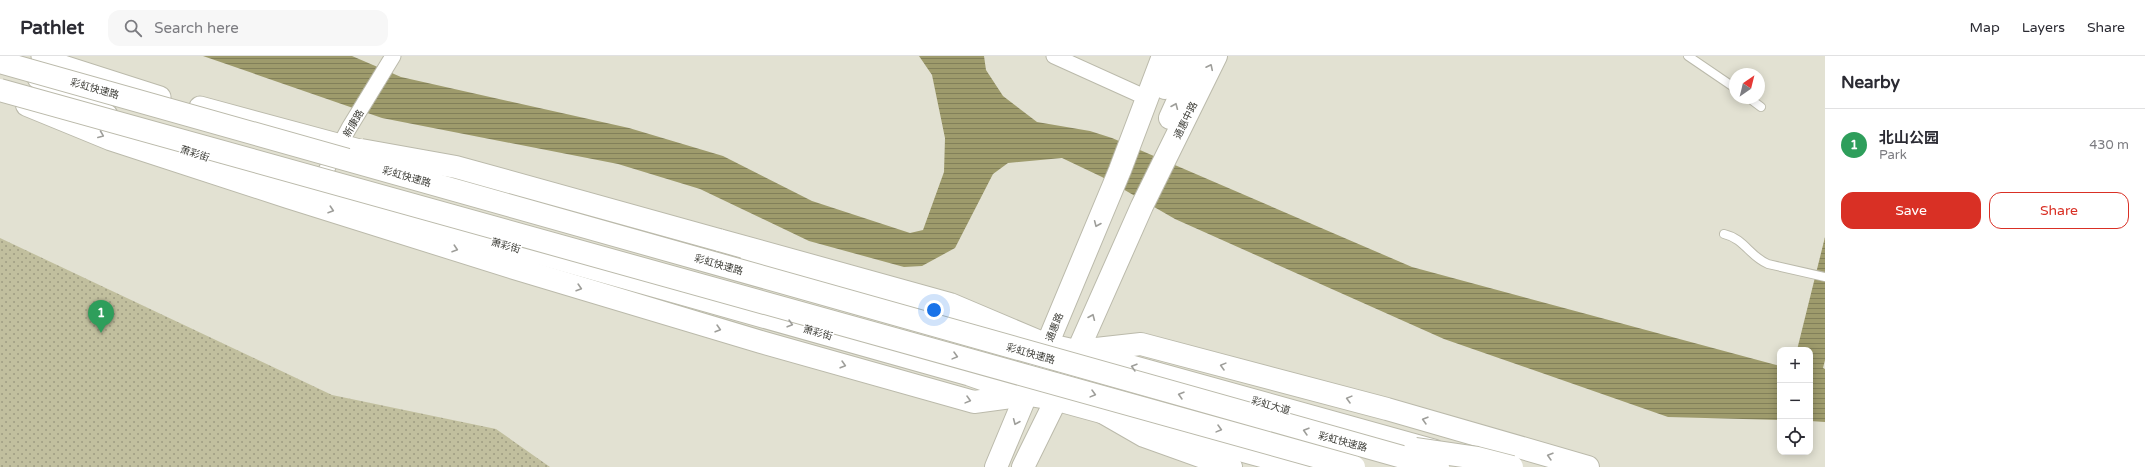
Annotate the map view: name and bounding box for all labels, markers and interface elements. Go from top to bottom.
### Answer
search box [108,10,388,46]
text: Pathlet [20,17,84,39]
icon: search [122,17,144,39]
text: Search here [154,19,239,37]
text: Map [1970,19,2000,36]
text: Layers [2022,19,2065,36]
text: Share [2087,19,2125,36]
one-way arrow [1206,64,1213,72]
north arrow [1729,68,1765,104]
text: Nearby [1841,72,1900,93]
street label: 彩虹快速路 [69,76,120,102]
street label: 通惠中路 [1172,100,1200,141]
one-way arrow [1170,102,1178,110]
street label: 新康路 [341,108,367,139]
text: 北山公园 [1879,129,1939,147]
one-way arrow [98,131,105,139]
text: 1 [1850,137,1858,153]
text: 430 m [2089,137,2129,153]
street label: 萧彩街 [179,144,211,164]
text: Park [1879,147,1907,163]
street label: 彩虹快速路 [381,164,432,190]
button: Save [1841,192,1981,229]
button: Share [1989,192,2129,229]
one-way arrow [328,205,335,214]
one-way arrow [1094,219,1102,227]
street label: 萧彩街 [490,236,522,256]
one-way arrow [452,245,459,253]
street label: 彩虹快速路 [693,252,744,278]
one-way arrow [576,283,583,292]
pin: 1 [88,300,114,333]
your location [924,300,944,320]
street label: 通惠路 [1044,311,1066,344]
one-way arrow [1088,314,1096,321]
one-way arrow [786,319,793,328]
street label: 萧彩街 [802,323,834,343]
one-way arrow [714,324,721,333]
street label: 彩虹快速路 [1005,341,1056,367]
map controls [1777,347,1813,455]
button: + [1777,347,1813,383]
one-way arrow [951,351,958,360]
one-way arrow [839,360,846,369]
one-way arrow [1220,362,1227,371]
one-way arrow [1131,363,1137,371]
button: − [1777,383,1813,419]
one-way arrow [1090,390,1097,398]
one-way arrow [1178,391,1185,400]
one-way arrow [964,395,971,404]
street label: 彩虹大道 [1250,395,1292,417]
one-way arrow [1346,395,1353,404]
one-way arrow [1422,416,1429,425]
one-way arrow [1012,418,1020,425]
button: locate [1777,419,1813,455]
one-way arrow [1215,424,1222,433]
one-way arrow [1303,427,1310,436]
street label: 彩虹快速路 [1317,430,1368,454]
one-way arrow [1547,452,1554,461]

